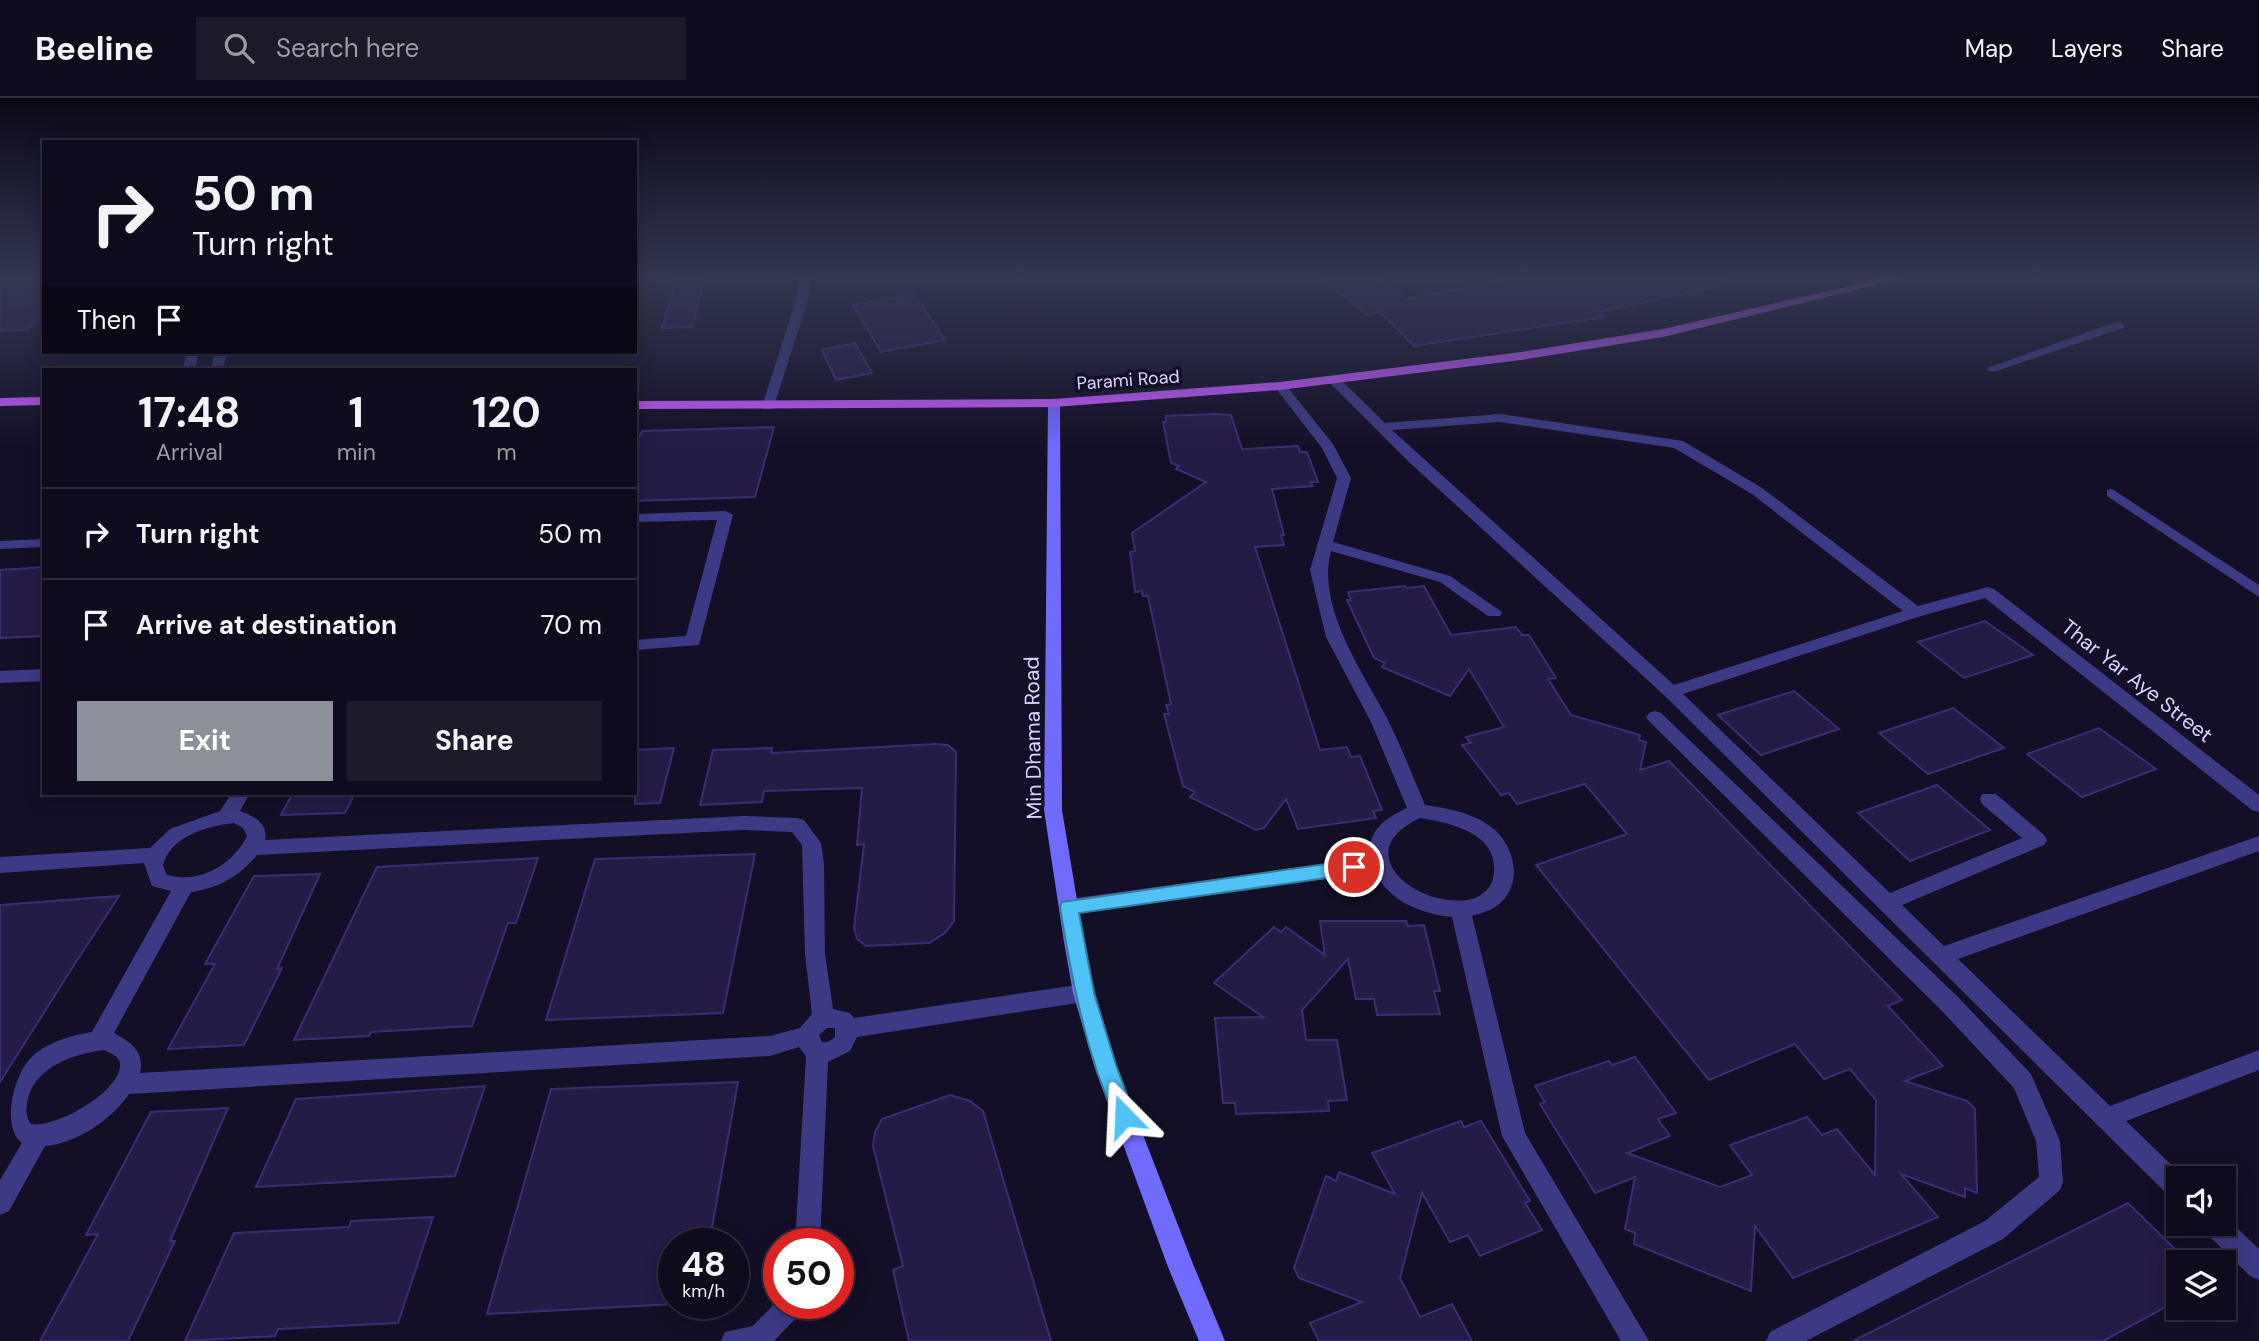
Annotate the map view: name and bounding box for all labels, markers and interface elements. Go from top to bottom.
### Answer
search box [196,17,686,80]
text: Beeline [35,27,154,70]
icon: search [220,29,258,67]
text: Search here [276,31,419,65]
text: Map [1965,33,2013,64]
text: Layers [2051,33,2123,64]
text: Share [2161,33,2224,64]
text: 50 m [192,161,315,225]
icon: right [77,168,168,259]
text: Turn right [192,223,334,265]
icon: arrive [150,301,188,339]
text: Then [77,303,136,337]
street label: Parami Road [1076,364,1180,396]
text: 17:48 [138,385,241,440]
text: 1 [349,385,364,440]
text: 120 [472,385,541,440]
text: Arrival [156,437,223,467]
text: min [337,437,376,467]
text: m [496,437,517,467]
icon: right [77,515,115,553]
text: Turn right [136,517,260,551]
text: 50 m [538,517,602,551]
icon: arrive [77,606,115,644]
text: Arrive at destination [136,608,397,642]
text: 70 m [541,608,602,642]
street label: Thar Yar Aye Street [2056,613,2218,749]
street label: Min Dhama Road [1018,656,1048,820]
button: Exit [77,701,333,781]
button: Share [347,701,602,781]
pin [1324,837,1384,897]
icon: arrive [1335,848,1373,886]
position arrow [1087,1079,1161,1153]
map controls [2166,1166,2236,1320]
button: sound [2166,1166,2236,1236]
speed limit sign: 50 [763,1228,854,1319]
text: 48 [681,1241,726,1287]
button: layers [2166,1250,2236,1320]
text: km/h [682,1279,725,1303]

